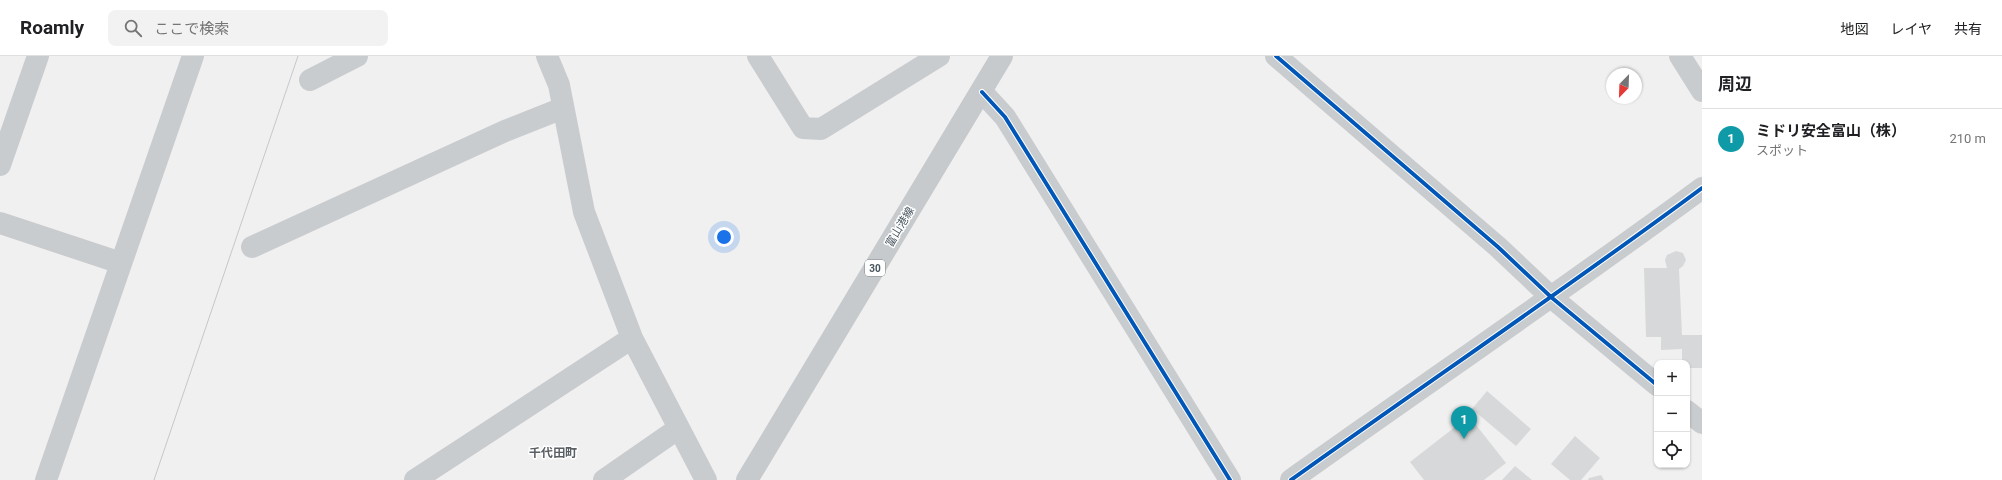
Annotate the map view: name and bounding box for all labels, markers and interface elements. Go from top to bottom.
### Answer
search box [108,10,388,46]
text: Roamly [20,16,84,39]
icon: search [122,17,144,39]
text: ここで検索 [154,20,229,38]
text: 地図 [1840,21,1868,37]
text: レイヤ [1890,21,1932,37]
text: 共有 [1954,21,1982,37]
north arrow [1606,68,1642,104]
text: 周辺 [1718,74,1752,94]
text: ミドリ安全富山（株） [1756,122,1906,140]
text: 1 [1727,131,1735,146]
text: 210 m [1949,131,1986,146]
text: スポット [1756,143,1808,158]
street label: 富山港線 [883,205,917,249]
your location [714,227,734,247]
road number: 30 [865,260,885,276]
map controls [1654,360,1690,468]
button: + [1654,360,1690,396]
button: − [1654,396,1690,432]
pin: 1 [1451,406,1477,439]
button: locate [1654,432,1690,468]
district label: 千代田町 [529,446,577,460]

